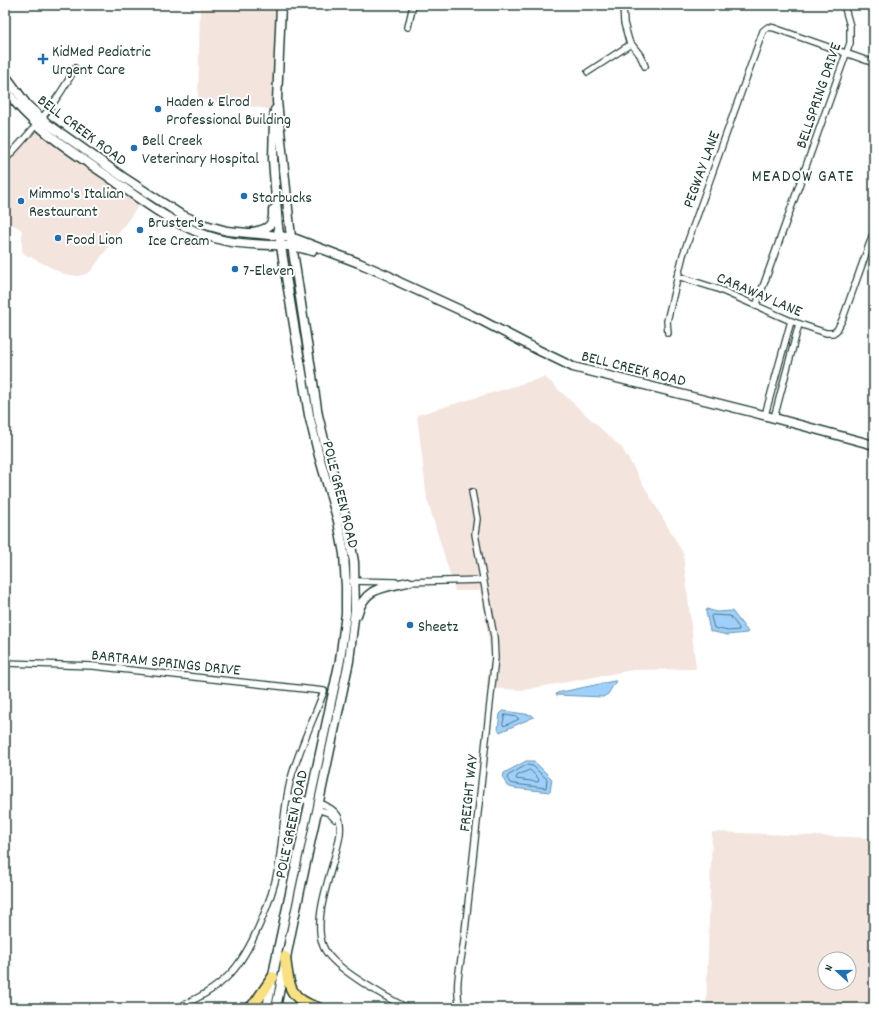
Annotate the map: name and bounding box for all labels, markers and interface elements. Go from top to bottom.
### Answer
street label: BELLSPRING DRIVE [790,39,848,152]
place label: KidMed Pediatric Urgent Care [52,41,151,82]
marker: KidMed Pediatric Urgent Care [37,53,49,65]
street label: BELL CREEK ROAD [32,90,131,172]
place label: Haden & Elrod Professional Building [166,91,291,132]
marker: Haden & Elrod Professional Building [153,104,163,114]
street label: PEGWAY LANE [678,127,727,212]
place label: Bell Creek Veterinary Hospital [142,130,259,171]
marker: Bell Creek Veterinary Hospital [129,143,139,153]
district label: MEADOW GATE [752,166,854,190]
place label: Mimmo's Italian Restaurant [29,183,124,224]
place label: Starbucks [252,187,312,210]
marker: Starbucks [239,191,249,201]
marker: Mimmo's Italian Restaurant [16,196,26,206]
place label: Bruster's Ice Cream [148,212,209,253]
marker: Bruster's Ice Cream [135,225,145,235]
place label: Food Lion [66,229,123,252]
marker: Food Lion [53,233,63,243]
place label: 7-Eleven [243,260,294,283]
marker: 7-Eleven [230,264,240,274]
street label: CARAWAY LANE [713,267,806,324]
street label: BELL CREEK ROAD [579,345,688,394]
street label: POLE GREEN ROAD [315,439,364,551]
place label: Sheetz [418,616,458,639]
marker: Sheetz [405,620,415,630]
street label: BARTRAM SPRINGS DRIVE [90,644,242,683]
street label: FREIGHT WAY [454,753,485,833]
street label: POLE GREEN ROAD [270,768,315,881]
north arrow [817,951,857,991]
text: N [821,962,838,974]

